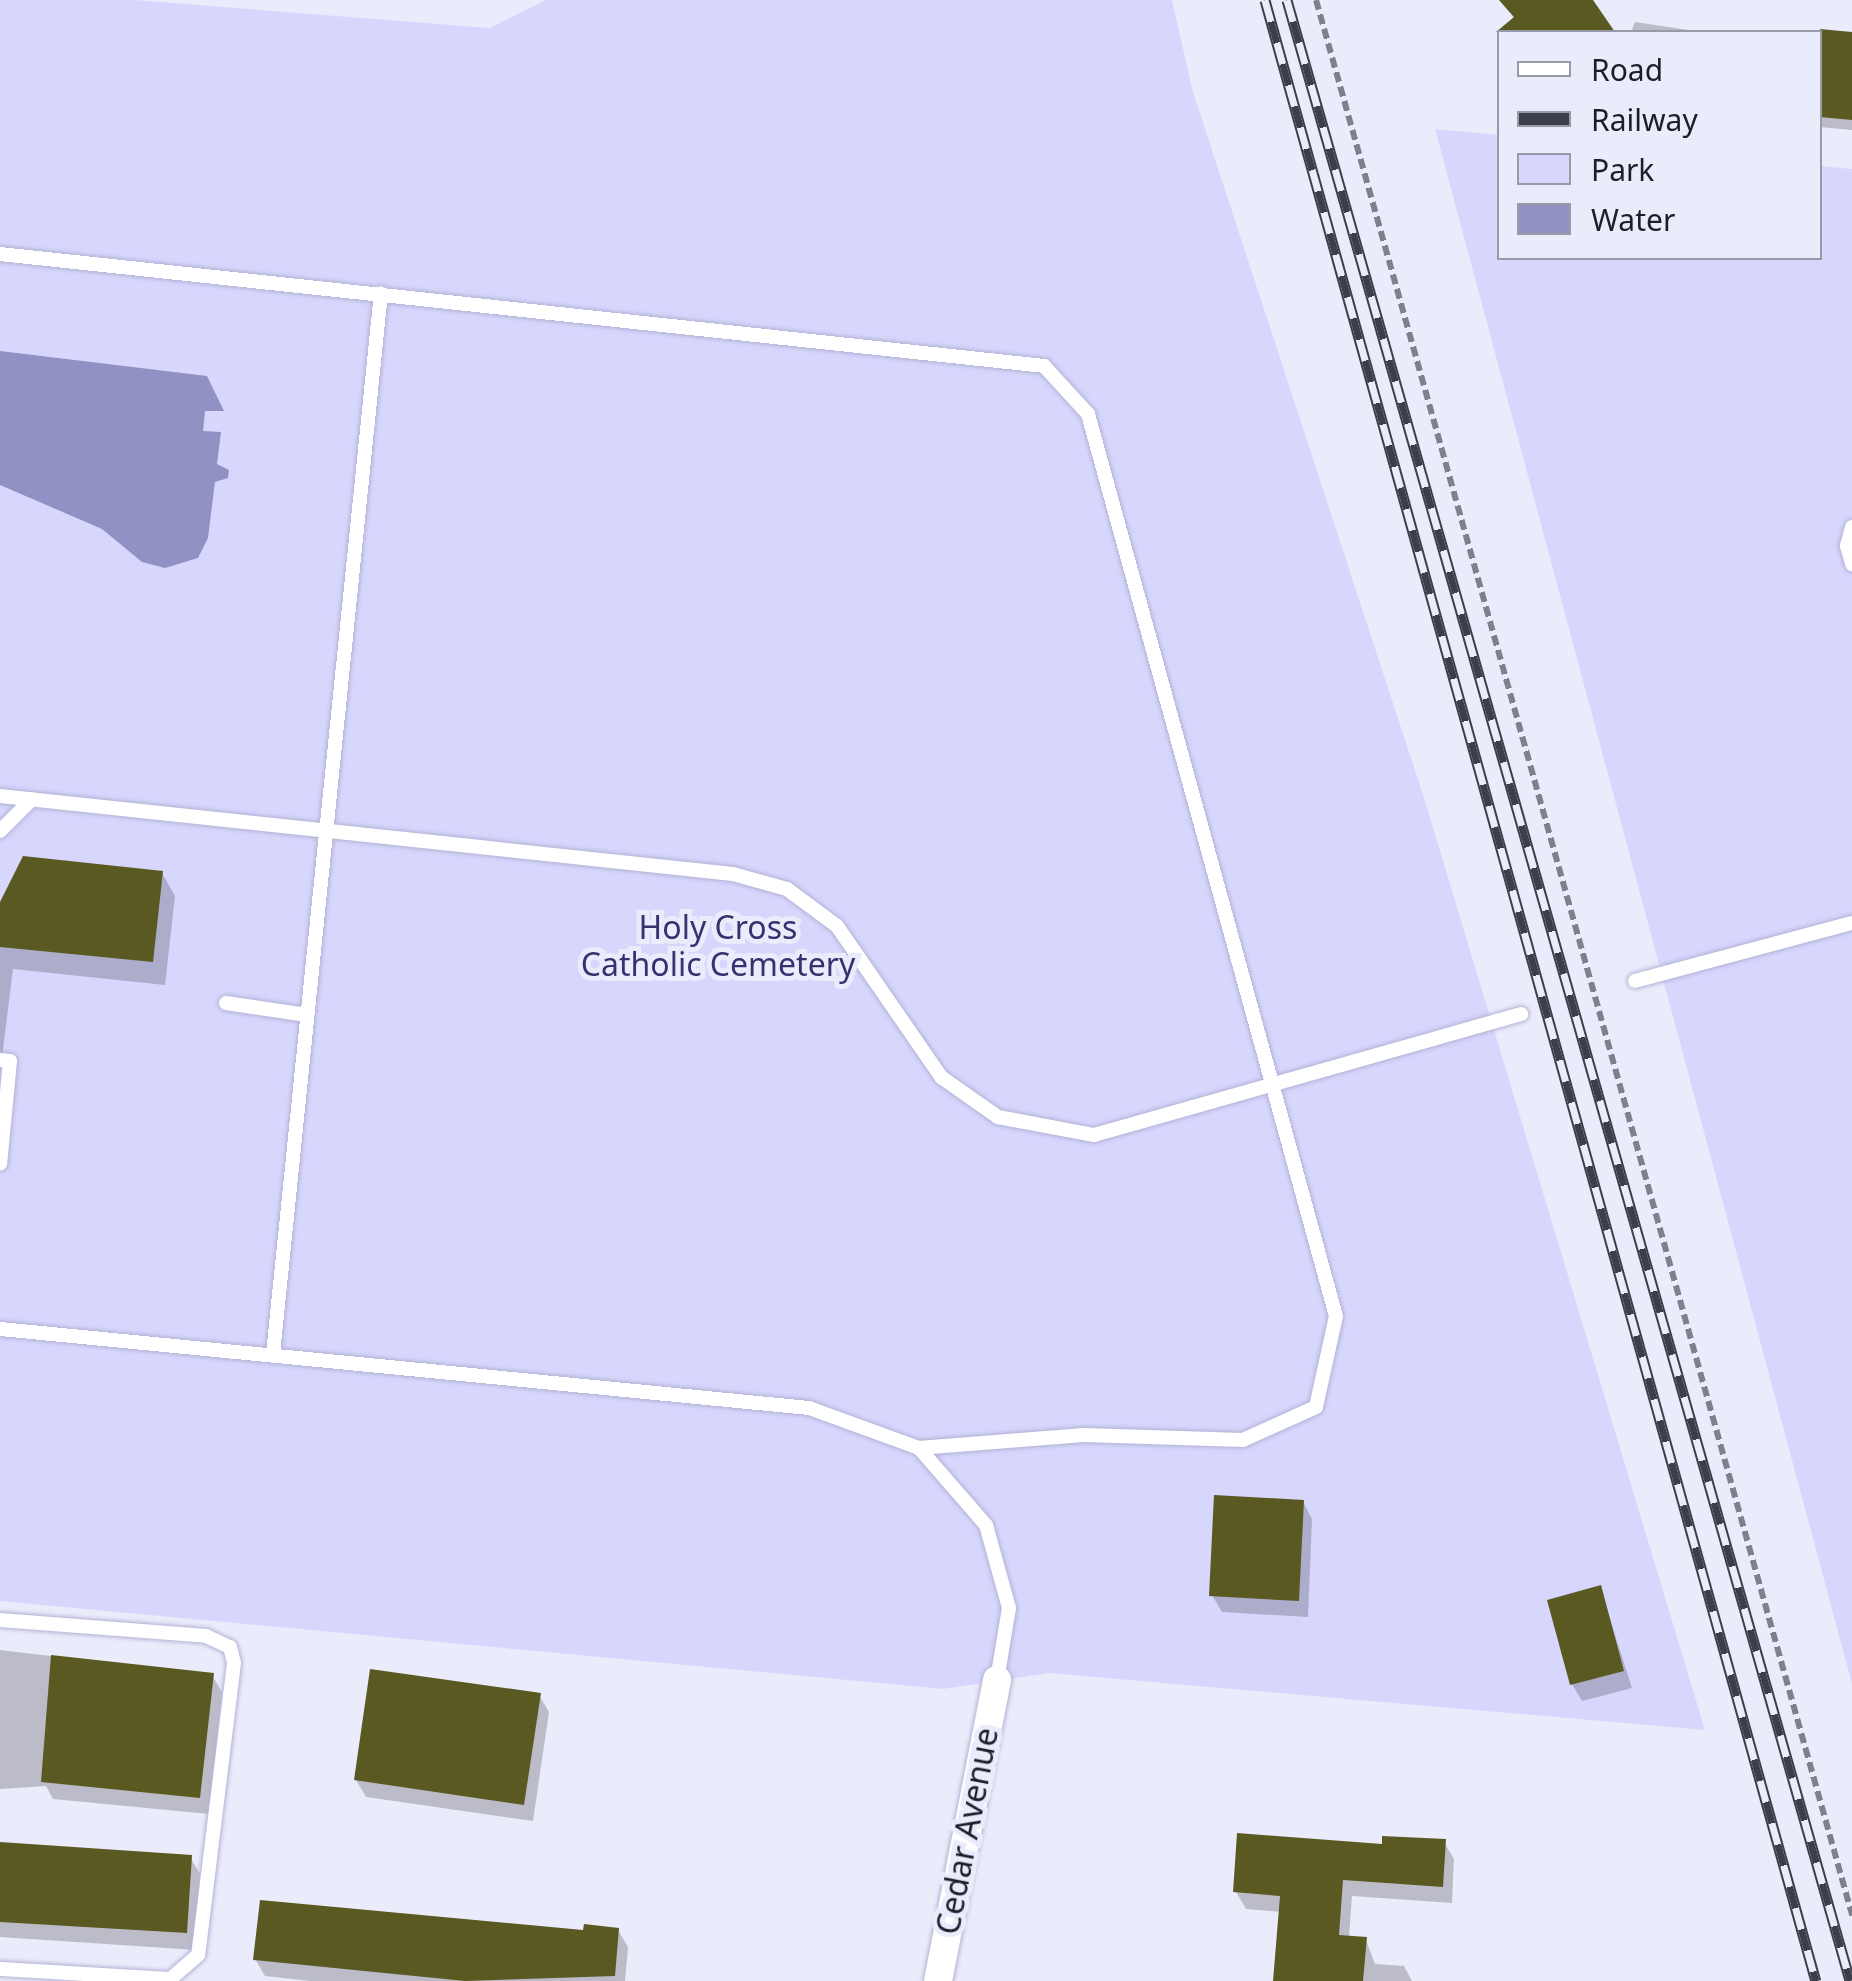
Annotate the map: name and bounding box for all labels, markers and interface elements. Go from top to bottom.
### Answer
legend [1497,30,1822,260]
text: Road [1591,49,1663,90]
text: Railway [1591,99,1698,140]
text: Park [1591,149,1654,190]
text: Water [1591,199,1675,240]
park label: Holy Cross Catholic Cemetery [581,909,855,984]
street label: Cedar Avenue [928,1724,1006,1938]

